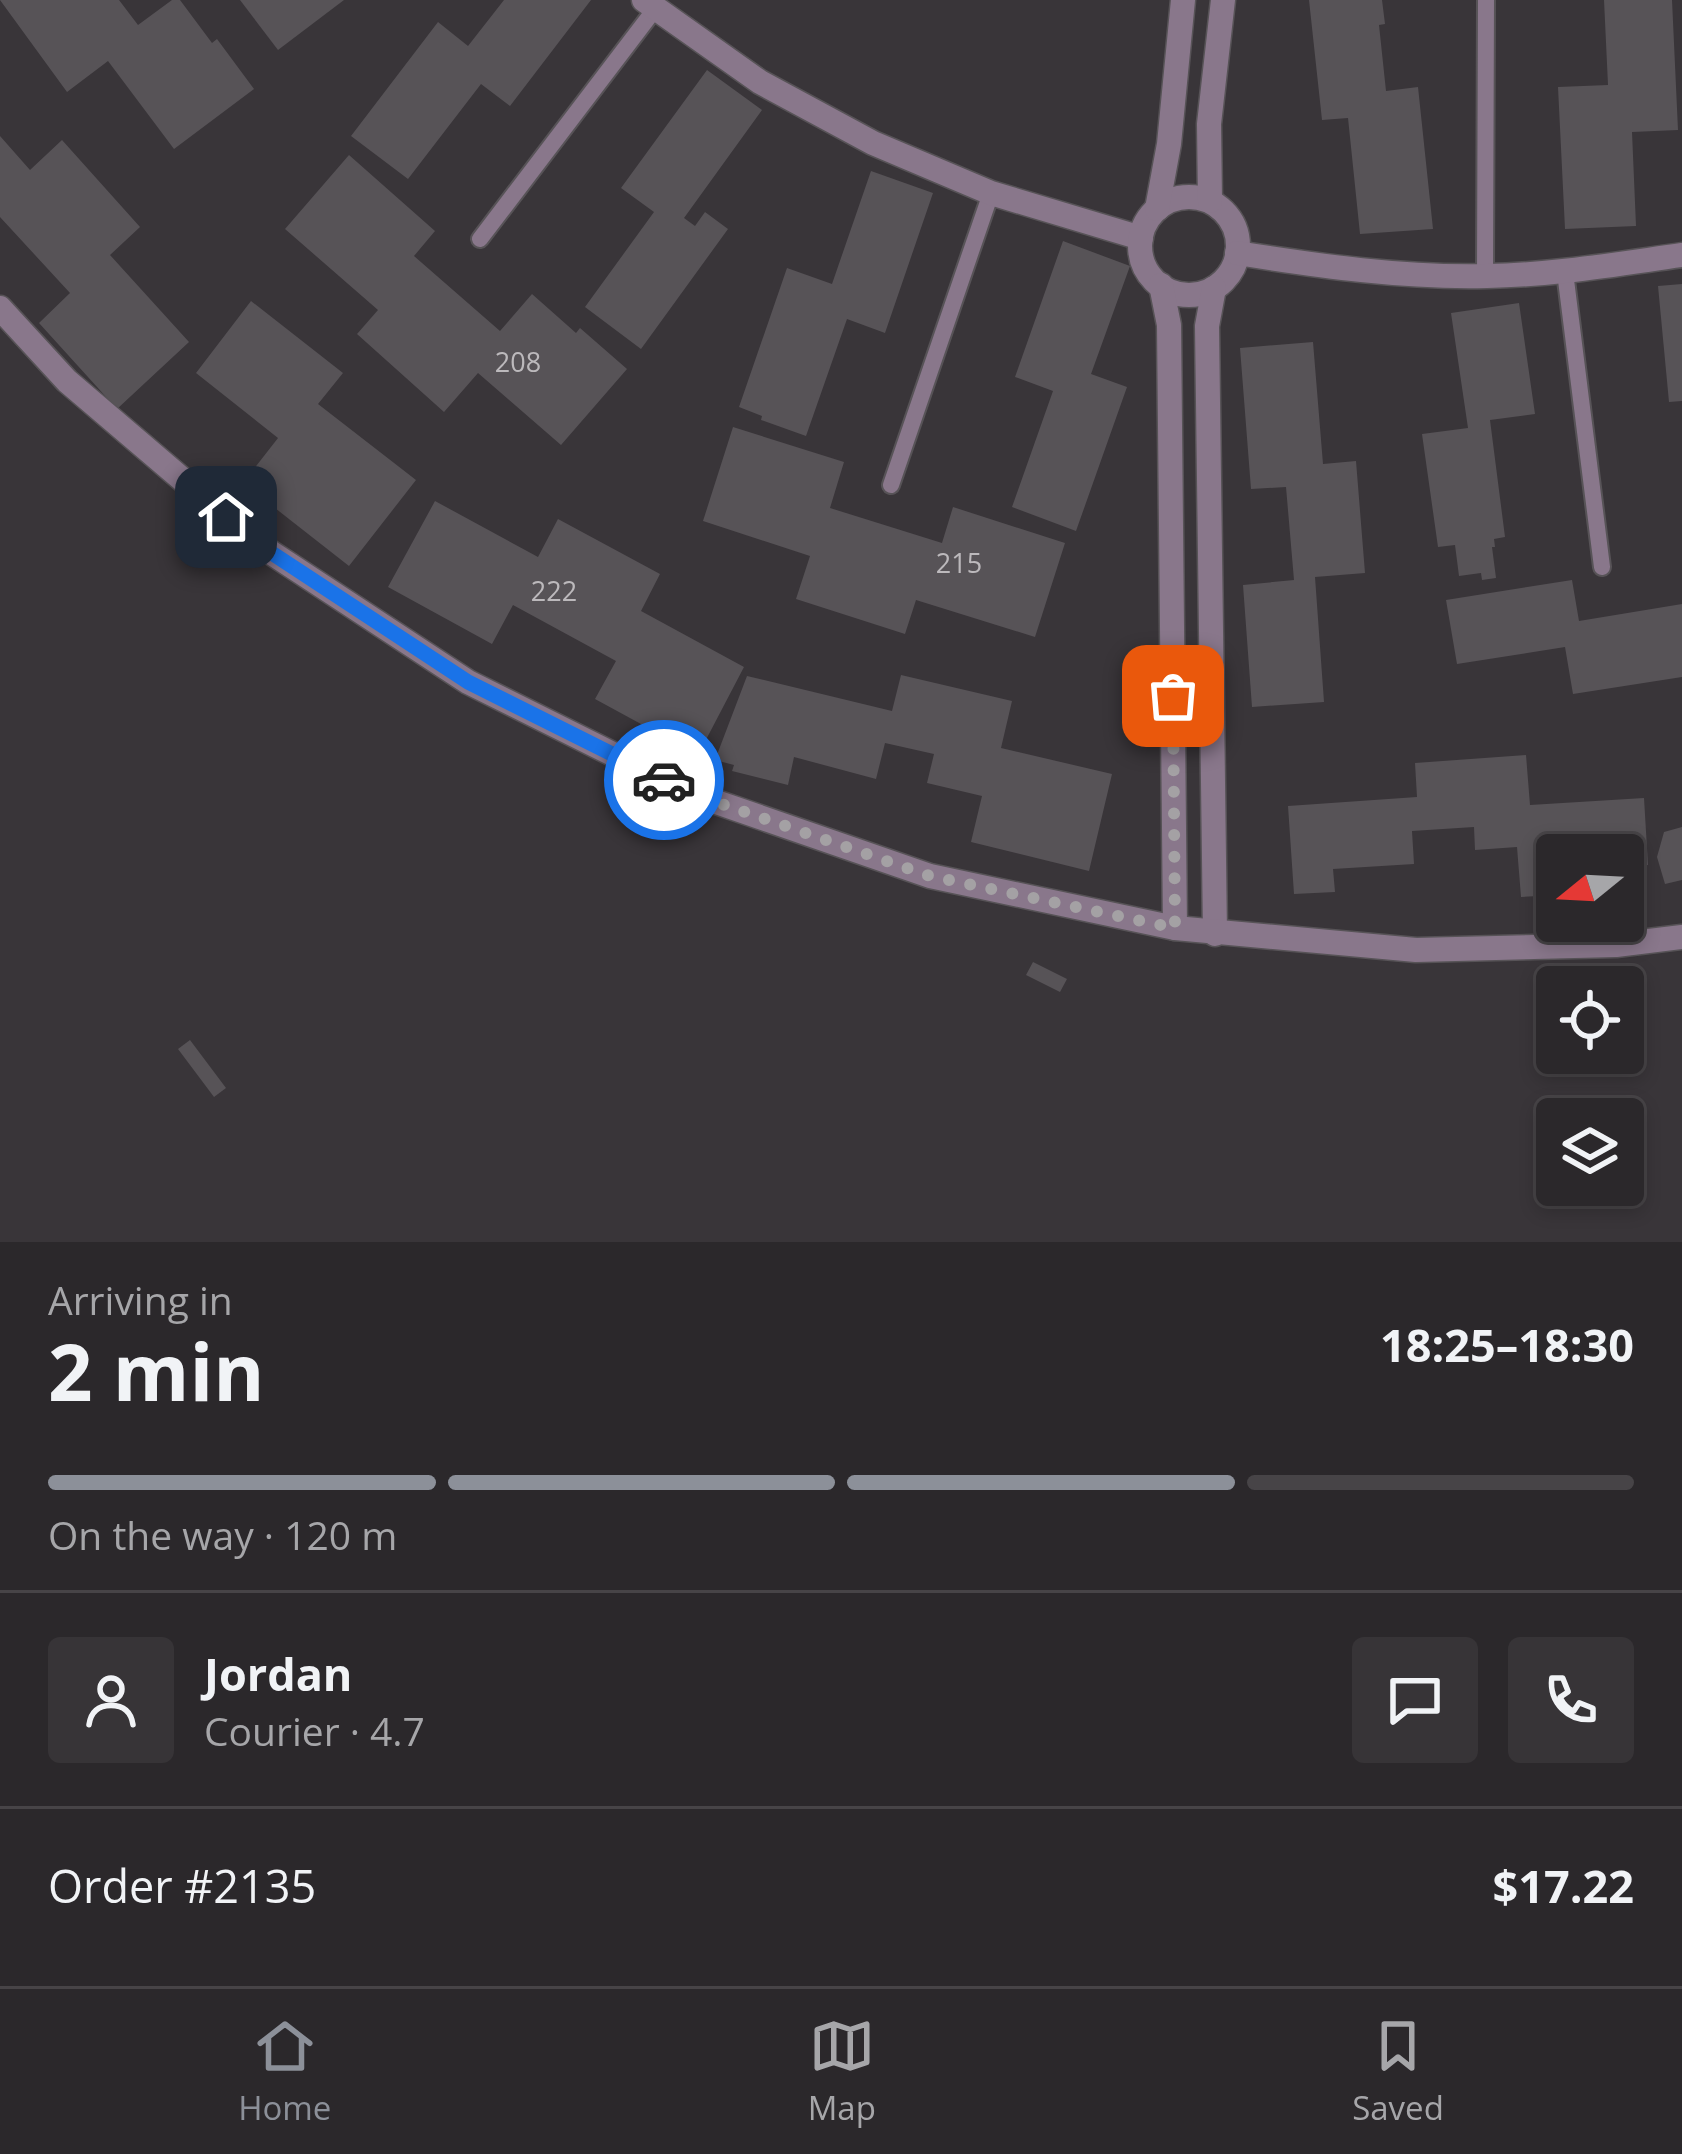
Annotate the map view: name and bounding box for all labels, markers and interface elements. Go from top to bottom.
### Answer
house number: 208 [495,343,541,380]
pin [175,466,277,568]
icon: home [193,484,259,550]
house number: 215 [936,544,982,581]
house number: 222 [531,572,577,609]
pin [1122,645,1224,747]
icon: bag [1140,663,1206,729]
courier [604,720,724,840]
icon: car [631,747,697,813]
north arrow [1536,834,1644,942]
map controls [1536,834,1644,1206]
button: locate [1536,966,1644,1074]
button: layers [1536,1098,1644,1206]
text: Arriving in [48,1273,233,1326]
text: 18:25–18:30 [1380,1314,1634,1375]
text: 2 min [48,1318,265,1424]
text: On the way · 120 m [48,1508,397,1561]
button: person [48,1637,174,1763]
button: chat [1352,1637,1478,1763]
button: phone [1508,1637,1634,1763]
text: Jordan [204,1643,352,1704]
text: Courier · 4.7 [204,1704,425,1757]
text: Order #2135 [48,1855,316,1916]
text: $17.22 [1493,1855,1634,1916]
tab: Home [238,2013,331,2130]
tab: Map [808,2013,876,2130]
tab: Saved [1352,2013,1444,2130]

